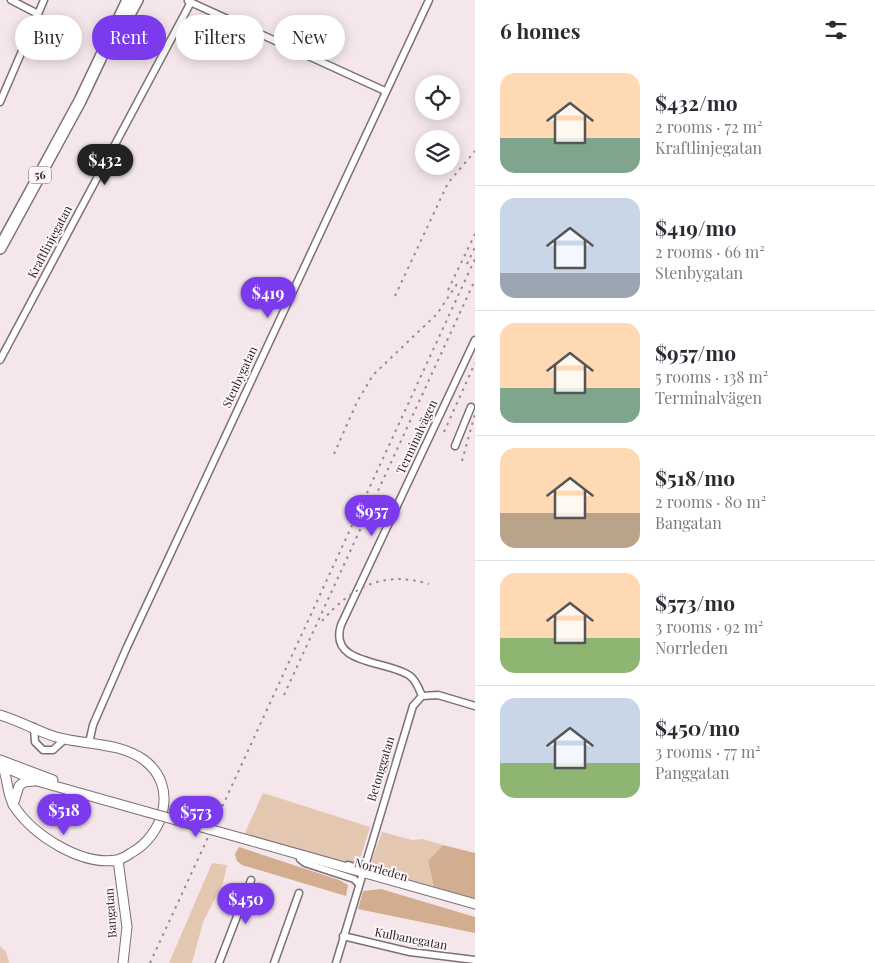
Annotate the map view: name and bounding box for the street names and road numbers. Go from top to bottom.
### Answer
road number: 56 [29,166,51,184]
street label: Kraftlinjegatan [23,202,75,281]
street label: Stenbygatan [218,343,260,410]
street label: Terminalvägen [392,397,440,476]
street label: Betonggatan [363,734,398,803]
street label: Norrleden [353,854,410,884]
street label: Bangatan [100,888,120,939]
street label: Kulbanegatan [373,923,449,953]

